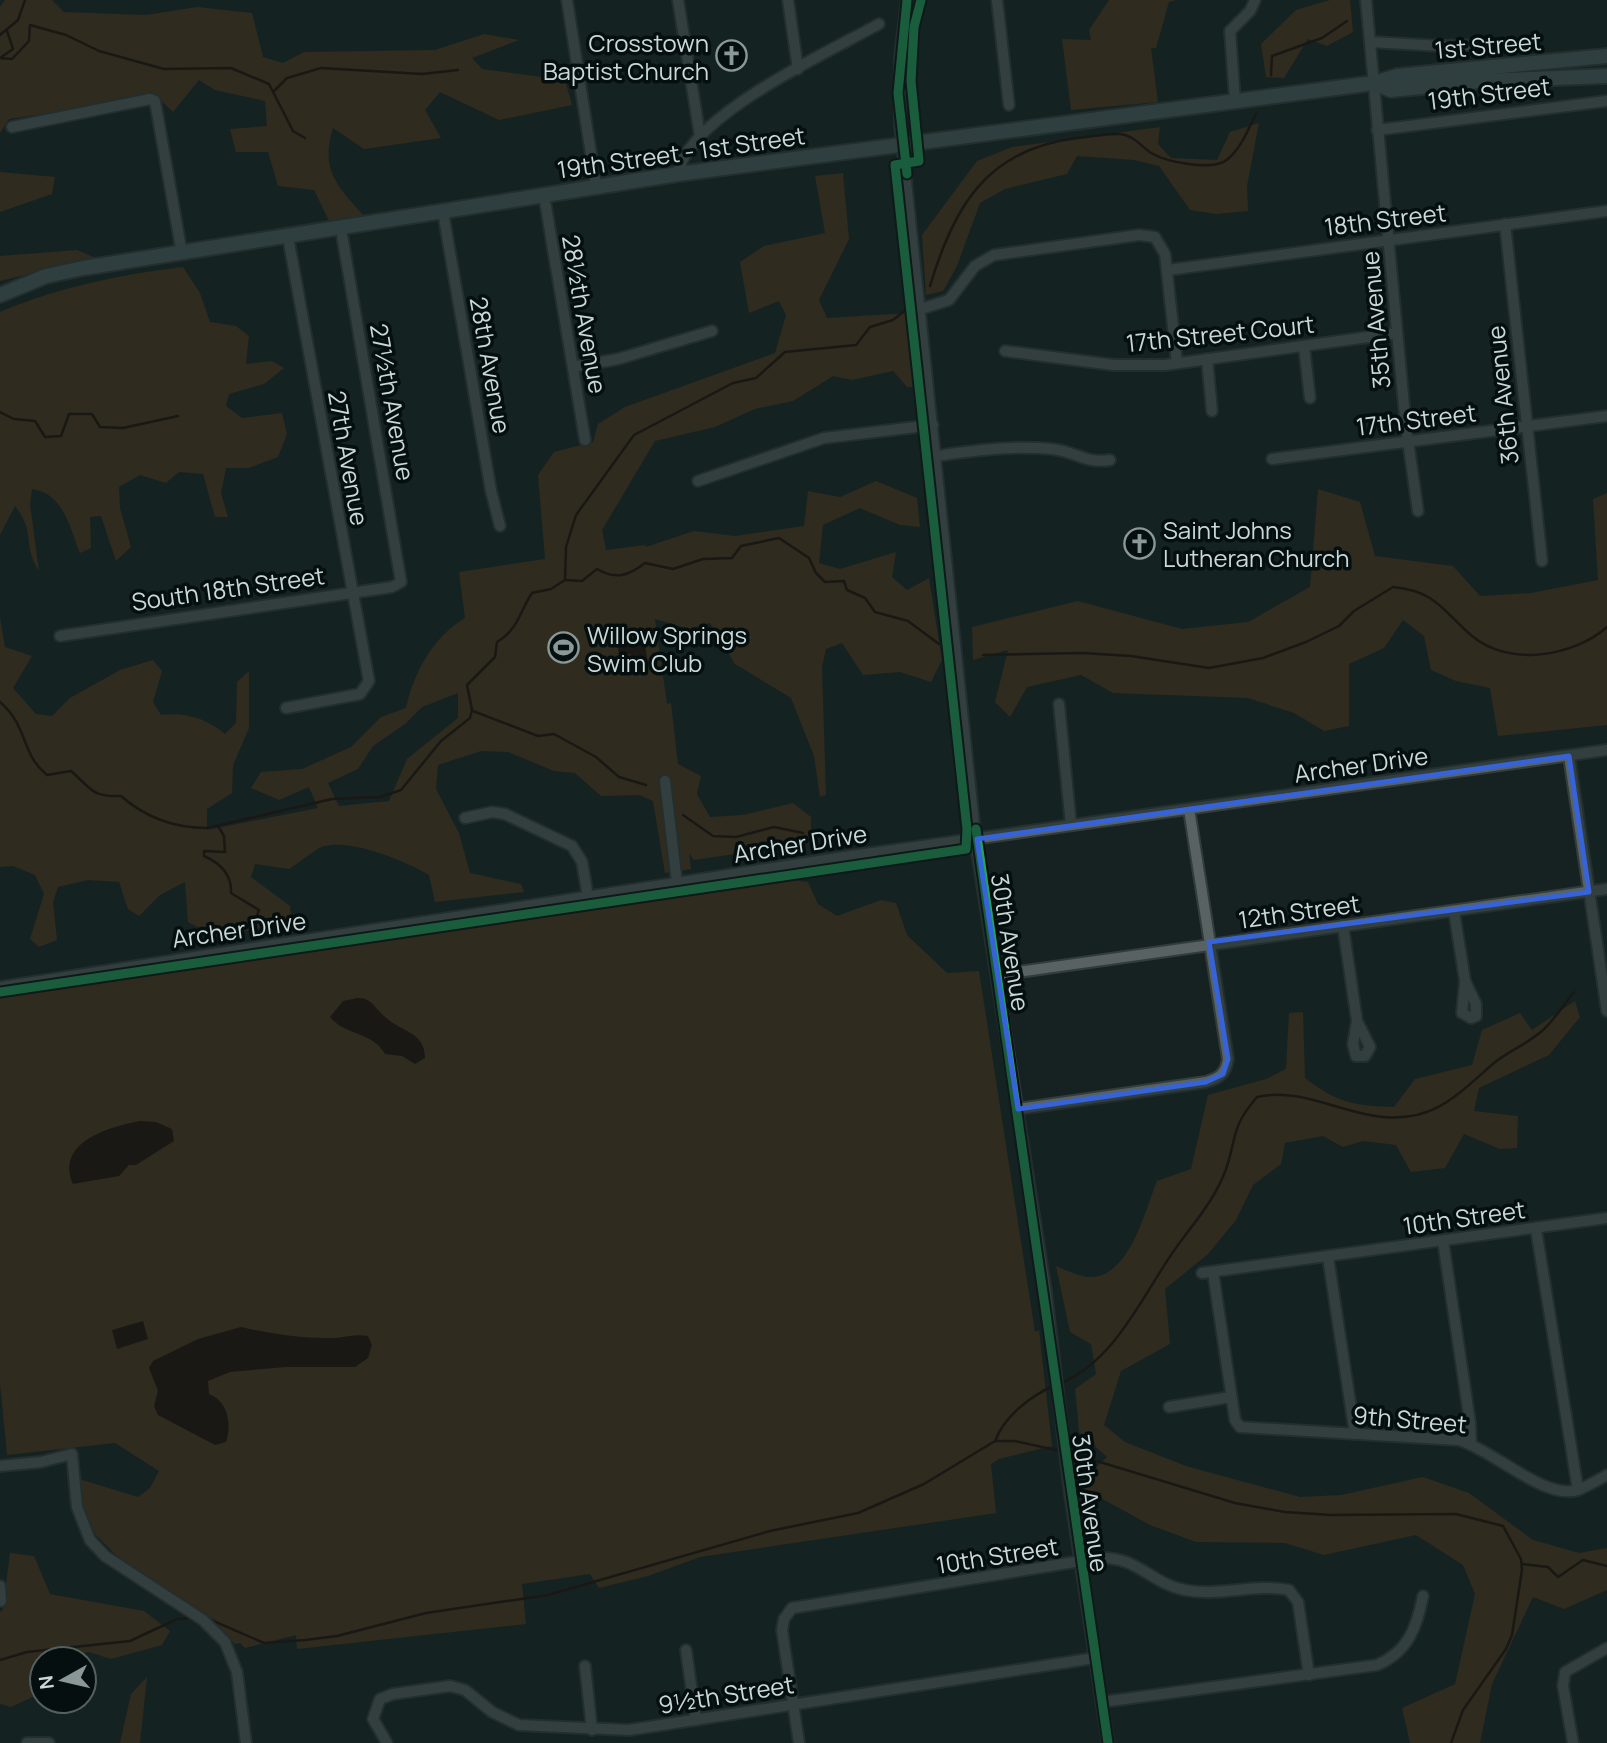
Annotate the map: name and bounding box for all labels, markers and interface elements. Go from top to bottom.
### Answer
street label: 1st Street [1433,24,1543,66]
place label: Crosstown Baptist Church [543,26,709,87]
church icon: Crosstown Baptist Church [715,39,749,73]
street label: 19th Street [1426,69,1552,117]
street label: 19th Street - 1st Street [555,118,807,186]
street label: 18th Street [1322,195,1448,243]
street label: 28½th Avenue [555,232,615,396]
street label: 35th Avenue [1353,250,1397,390]
street label: 28th Avenue [463,294,519,436]
street label: 17th Street Court [1124,307,1316,359]
street label: 27½th Avenue [363,321,423,483]
street label: 36th Avenue [1478,324,1526,466]
street label: 27th Avenue [321,388,377,528]
street label: 17th Street [1354,395,1478,443]
place label: Saint Johns Lutheran Church [1163,513,1350,574]
church icon: Saint Johns Lutheran Church [1123,526,1157,560]
street label: South 18th Street [129,558,327,618]
place label: Willow Springs Swim Club [587,618,747,679]
sports icon: Willow Springs Swim Club [547,631,581,665]
street label: Archer Drive [1292,738,1430,790]
street label: Archer Drive [731,816,869,870]
street label: 30th Avenue [984,871,1038,1013]
street label: 12th Street [1236,886,1362,936]
street label: Archer Drive [170,903,308,955]
street label: 10th Street [1401,1192,1527,1242]
street label: 9th Street [1352,1398,1468,1440]
street label: 30th Avenue [1065,1432,1117,1574]
street label: 10th Street [934,1529,1060,1581]
north arrow [28,1645,98,1715]
street label: 9½th Street [656,1667,796,1721]
text: N [32,1674,60,1691]

